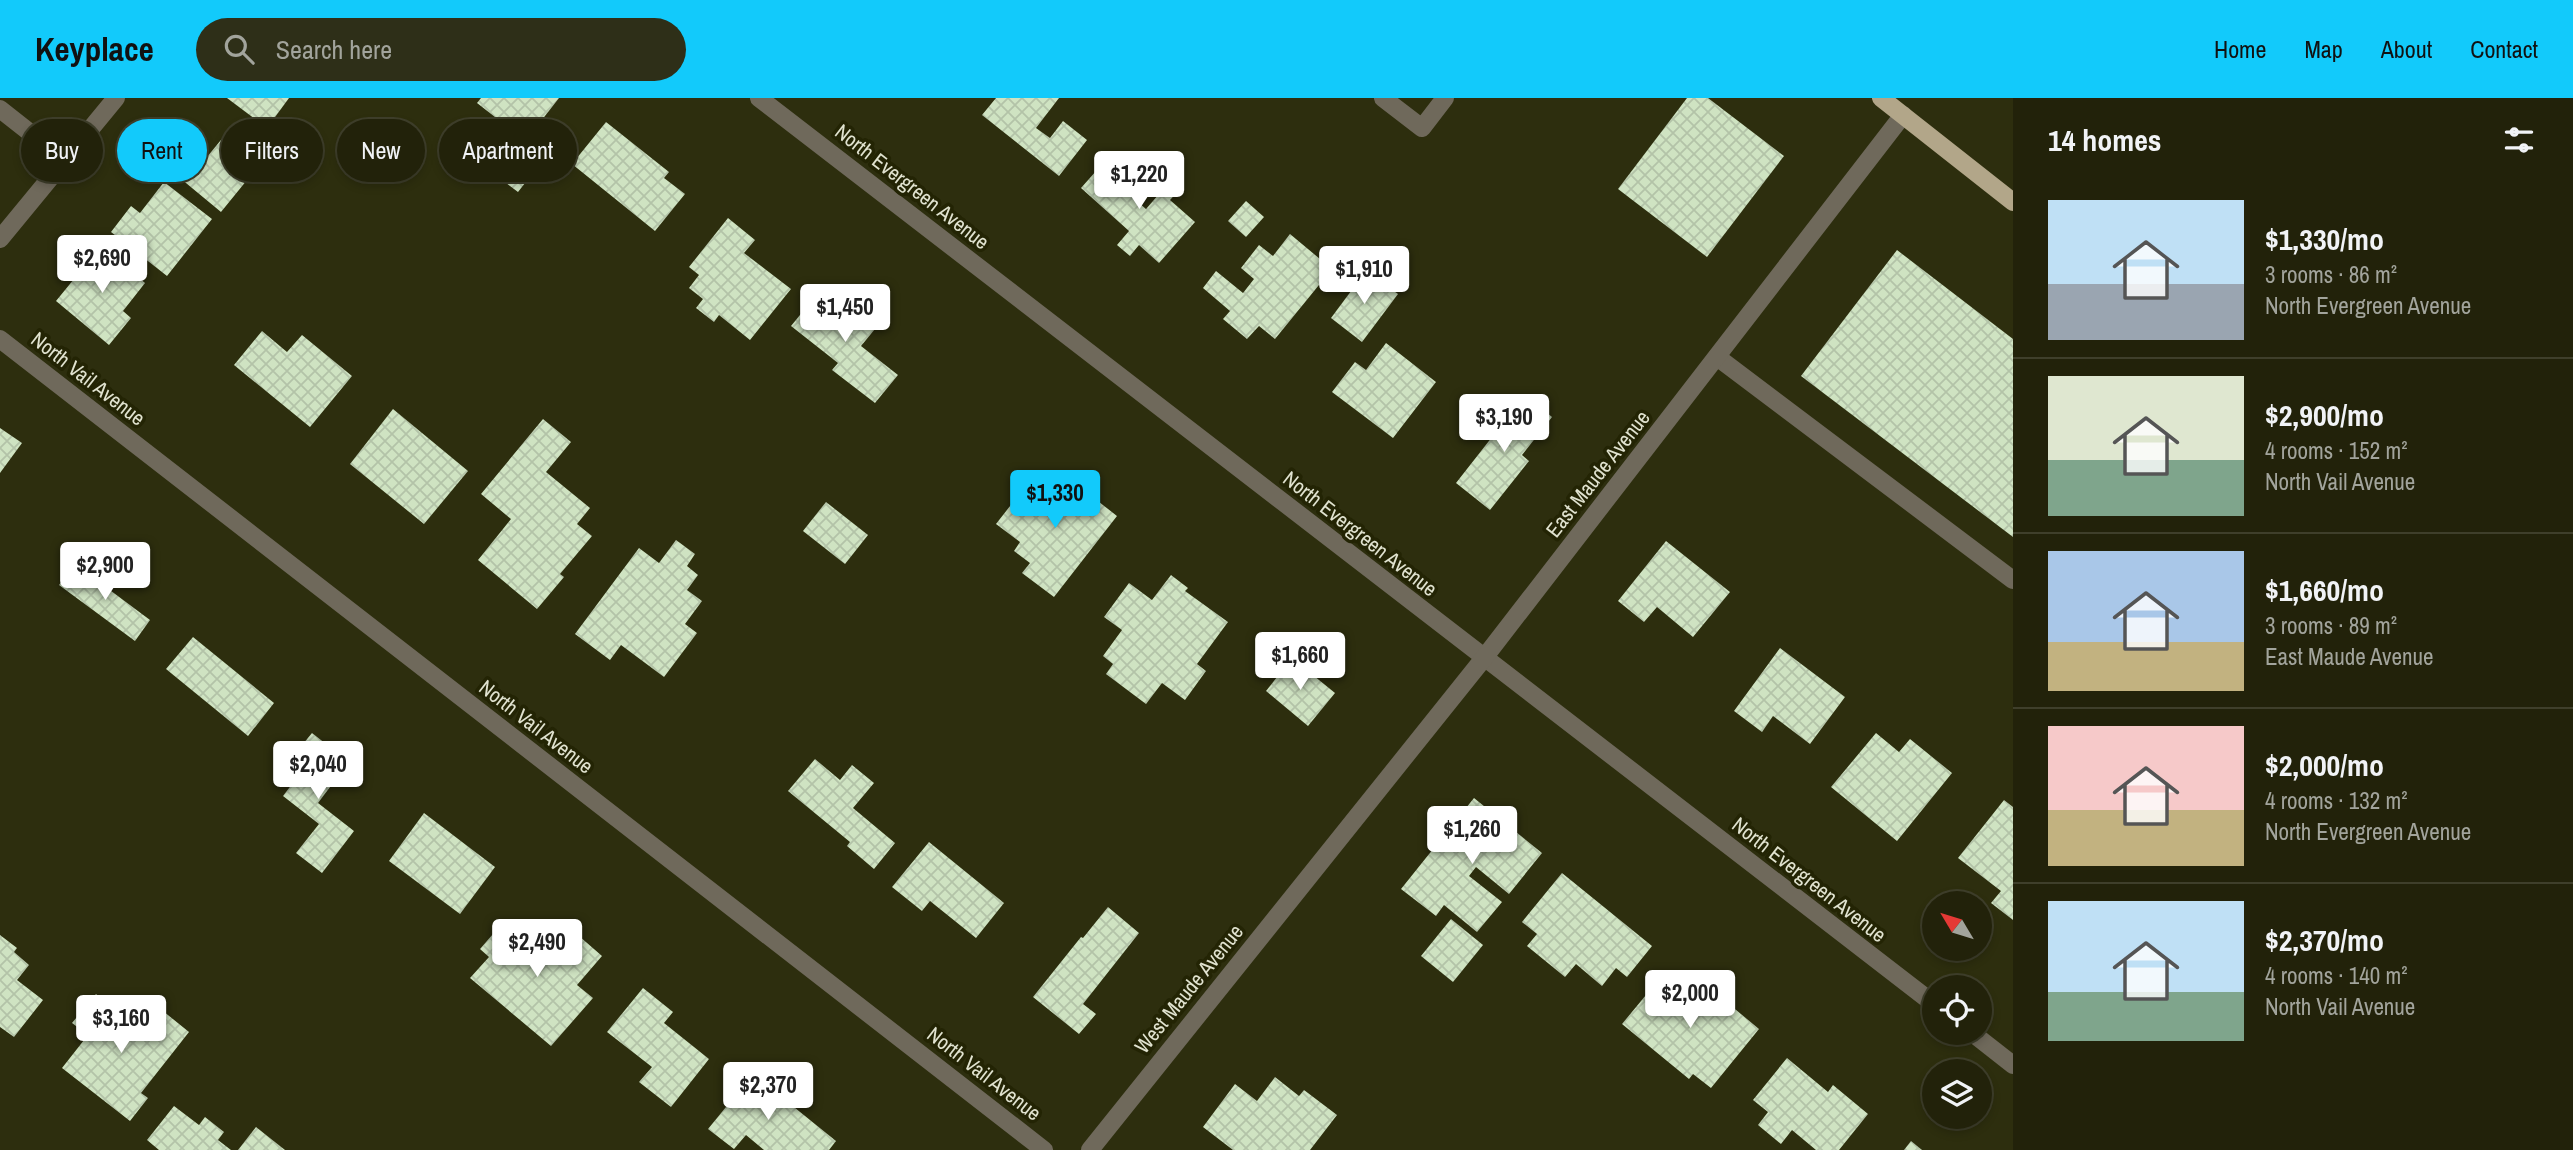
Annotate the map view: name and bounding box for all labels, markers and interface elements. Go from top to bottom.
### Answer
search box [196,18,686,81]
text: Keyplace [35,27,154,71]
icon: search [220,30,258,68]
text: Search here [276,32,392,67]
text: Home [2214,33,2266,65]
text: Map [2304,33,2343,65]
text: About [2381,33,2432,65]
text: Contact [2470,33,2538,65]
street label: North Evergreen Avenue [829,117,995,256]
chip: Buy [21,119,103,182]
chip: Rent [117,119,207,182]
chip: Filters [221,119,323,182]
chip: New [337,119,425,182]
chip: Apartment [439,119,577,182]
text: 14 homes [2048,120,2162,160]
icon: filters [2500,121,2538,159]
pin: $1,220 [1082,152,1196,211]
text: $1,220 [1110,158,1168,189]
text: $1,330/mo [2265,219,2384,259]
icon: home [2104,228,2188,312]
pin: $2,690 [45,236,159,295]
text: $2,690 [73,242,131,273]
pin: $1,910 [1307,246,1421,306]
text: $1,910 [1335,253,1393,284]
text: 3 rooms · 86 m² [2265,259,2397,290]
pin: $1,450 [788,285,902,344]
text: North Evergreen Avenue [2265,290,2471,321]
text: $1,450 [816,291,874,322]
street label: North Vail Avenue [25,325,151,432]
pin: $3,190 [1447,394,1561,454]
text: $2,900/mo [2265,395,2384,435]
text: $3,190 [1475,401,1533,432]
street label: East Maude Avenue [1539,404,1656,543]
icon: home [2104,404,2188,488]
text: 4 rooms · 152 m² [2265,435,2408,466]
street label: North Evergreen Avenue [1277,464,1443,603]
text: North Vail Avenue [2265,466,2415,497]
pin: $1,330 [998,470,1112,530]
text: $1,330 [1026,477,1084,508]
pin: $2,900 [48,542,162,602]
text: $2,900 [76,549,134,580]
text: $1,660/mo [2265,570,2384,610]
icon: home [2104,579,2188,663]
text: 3 rooms · 89 m² [2265,610,2397,641]
pin: $1,660 [1243,632,1357,692]
text: $1,660 [1271,639,1329,670]
text: East Maude Avenue [2265,641,2434,672]
street label: North Vail Avenue [473,673,599,780]
pin: $2,040 [261,742,375,801]
text: $2,000/mo [2265,745,2384,785]
text: $2,040 [289,748,347,779]
icon: home [2104,754,2188,838]
text: 4 rooms · 132 m² [2265,785,2408,816]
pin: $1,260 [1415,806,1529,866]
street label: North Evergreen Avenue [1726,810,1892,949]
text: $1,260 [1443,813,1501,844]
text: North Evergreen Avenue [2265,816,2471,847]
north arrow [1922,891,1992,961]
map controls [1922,891,1992,1129]
street label: West Maude Avenue [1128,918,1250,1059]
pin: $2,490 [480,920,594,979]
text: $2,370/mo [2265,920,2384,960]
text: $2,490 [508,926,566,957]
icon: home [2104,929,2188,1013]
text: 4 rooms · 140 m² [2265,960,2408,991]
pin: $2,000 [1633,970,1747,1030]
button: locate [1922,975,1992,1045]
text: $2,000 [1661,977,1719,1008]
text: North Vail Avenue [2265,991,2415,1022]
pin: $3,160 [64,996,178,1055]
text: $3,160 [92,1002,150,1033]
street label: North Vail Avenue [921,1020,1047,1127]
button: layers [1922,1059,1992,1129]
pin: $2,370 [711,1062,825,1122]
text: $2,370 [739,1069,797,1100]

